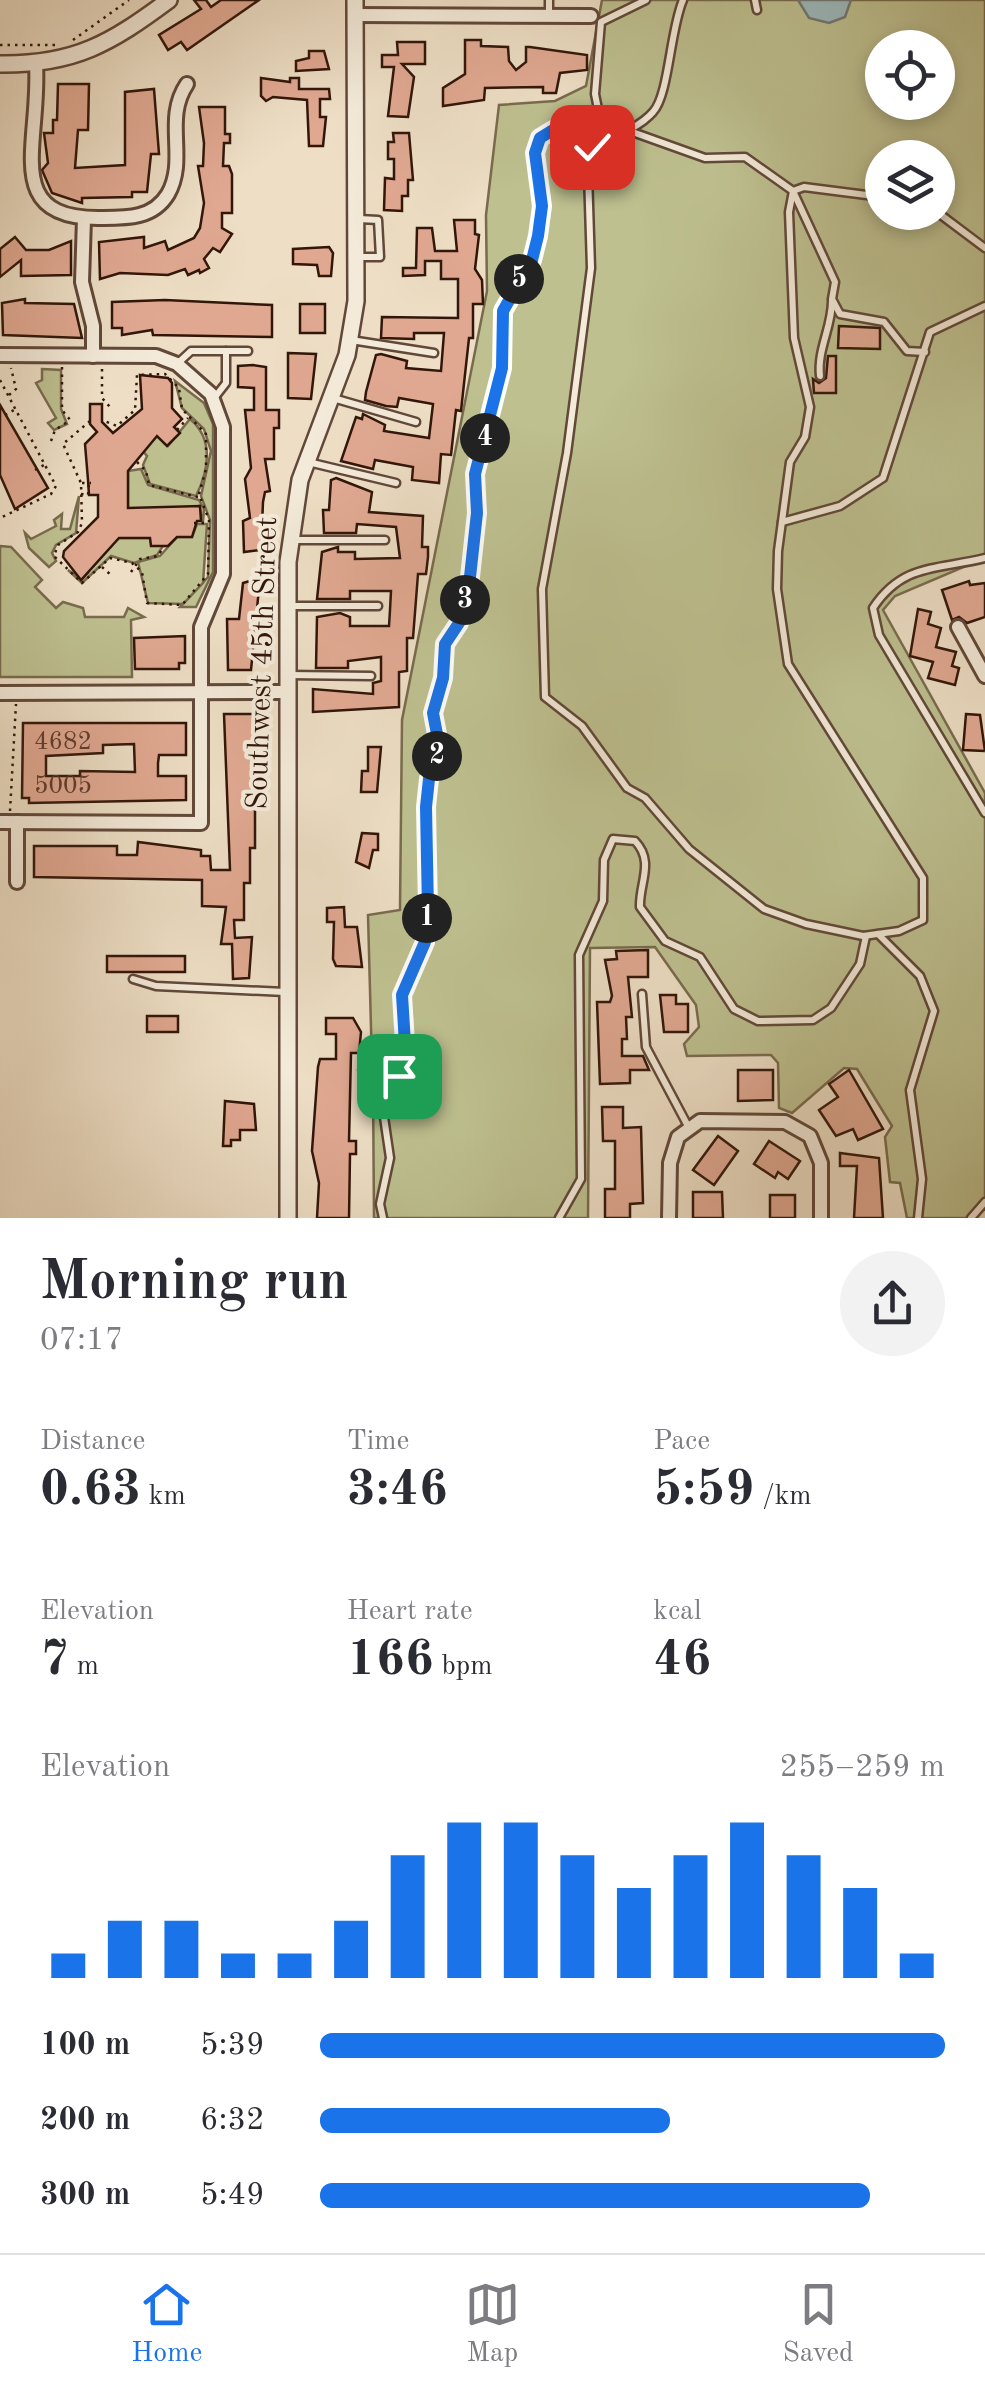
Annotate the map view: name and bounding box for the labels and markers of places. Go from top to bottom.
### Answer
pin [550,105,635,190]
pin: 5 [494,254,544,304]
pin: 4 [460,413,510,463]
pin: 3 [440,575,490,625]
pin: 2 [412,731,462,781]
pin: 1 [402,893,452,943]
pin [357,1034,442,1119]

